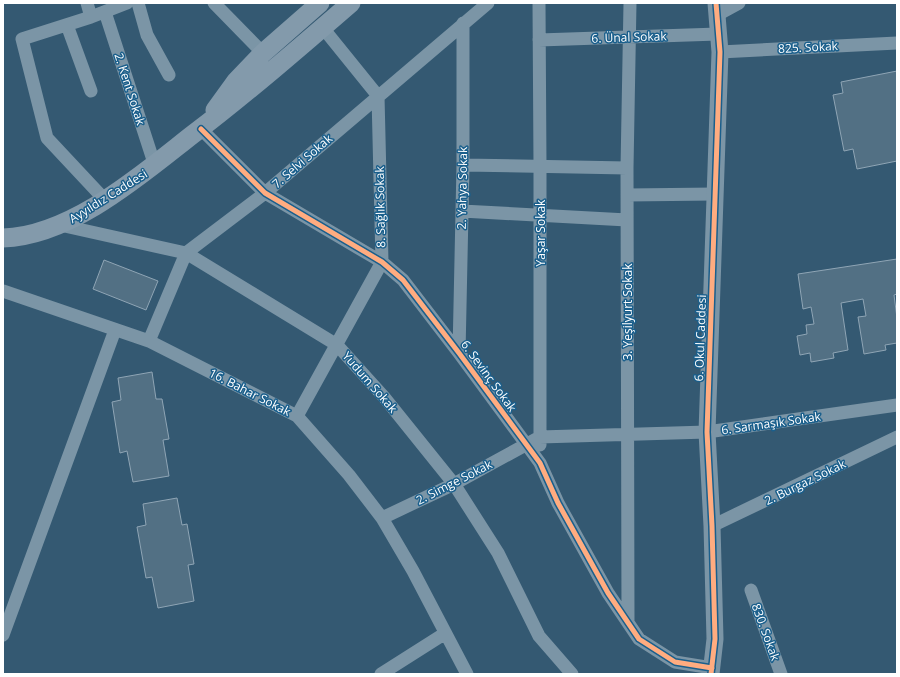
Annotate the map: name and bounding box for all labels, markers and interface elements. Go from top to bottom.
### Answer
street label: 6. Ünal Sokak [591,27,668,47]
street label: 825. Sokak [778,37,839,57]
street label: 2. Kent Sokak [110,51,150,128]
street label: 7. Selvi Sokak [268,130,336,192]
street label: 2. Yahya Sokak [453,146,471,230]
street label: Ayyıldız Caddesi [66,165,150,227]
street label: 8. Sağlık Sokak [371,165,389,248]
street label: Yaşar Sokak [532,199,549,266]
street label: 3. Yeşilyurt Sokak [619,263,636,361]
street label: 6. Okul Caddesi [690,294,710,382]
street label: 6. Sevinç Sokak [457,337,521,416]
street label: Yudum Sokak [339,348,402,417]
street label: 16. Bahar Sokak [206,364,294,420]
street label: 6. Sarmaşık Sokak [720,408,823,438]
street label: 2. Simge Sokak [413,455,496,508]
street label: 2. Burgaz Sokak [762,455,849,509]
street label: 830. Sokak [748,601,784,664]

